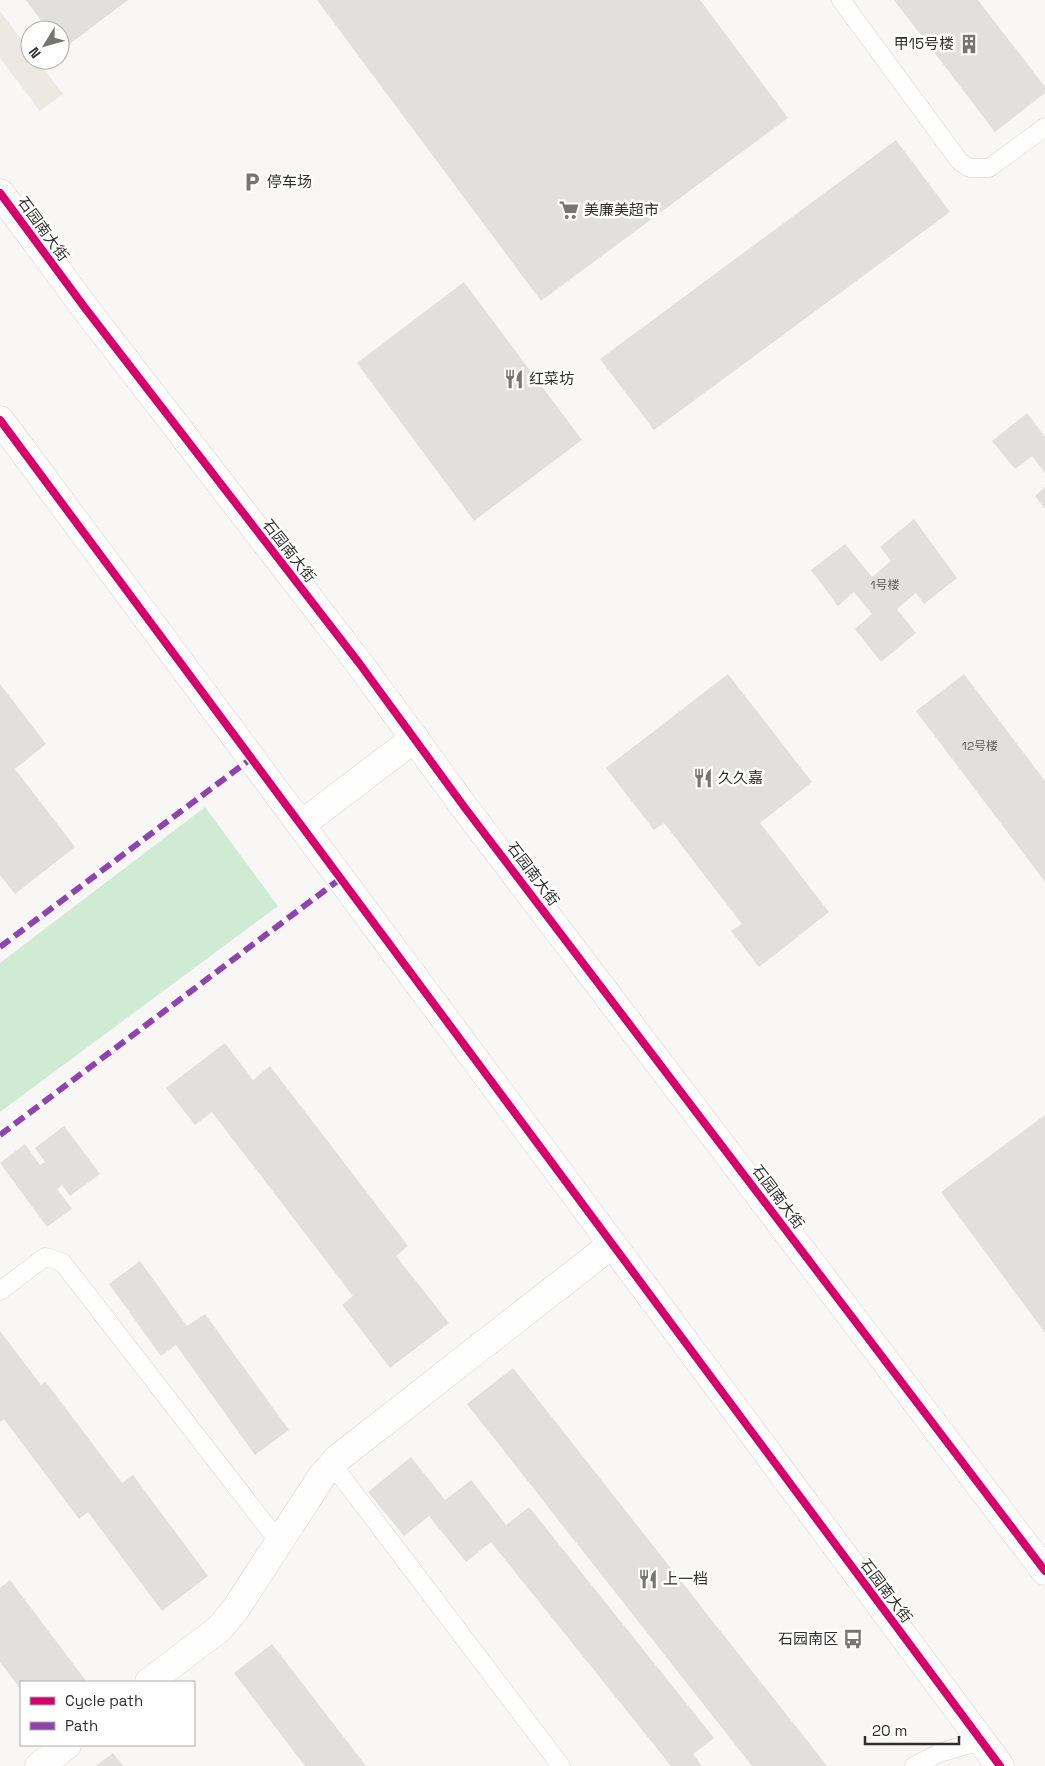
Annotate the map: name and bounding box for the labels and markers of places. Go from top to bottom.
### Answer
building icon: 甲15号楼 [958,33,980,55]
place label: 甲15号楼 [894,34,954,53]
parking icon: 停车场 [241,171,263,193]
place label: 停车场 [267,172,312,191]
supermarket icon: 美廉美超市 [558,199,580,221]
place label: 美廉美超市 [584,200,659,219]
restaurant icon: 红菜坊 [503,368,525,390]
place label: 红菜坊 [529,369,574,388]
restaurant icon: 久久嘉 [692,767,714,789]
place label: 久久嘉 [718,768,763,787]
restaurant icon: 上一档 [637,1568,659,1590]
place label: 上一档 [663,1569,708,1588]
bus stop icon: 石园南区 [842,1628,864,1650]
place label: 石园南区 [778,1629,838,1648]

